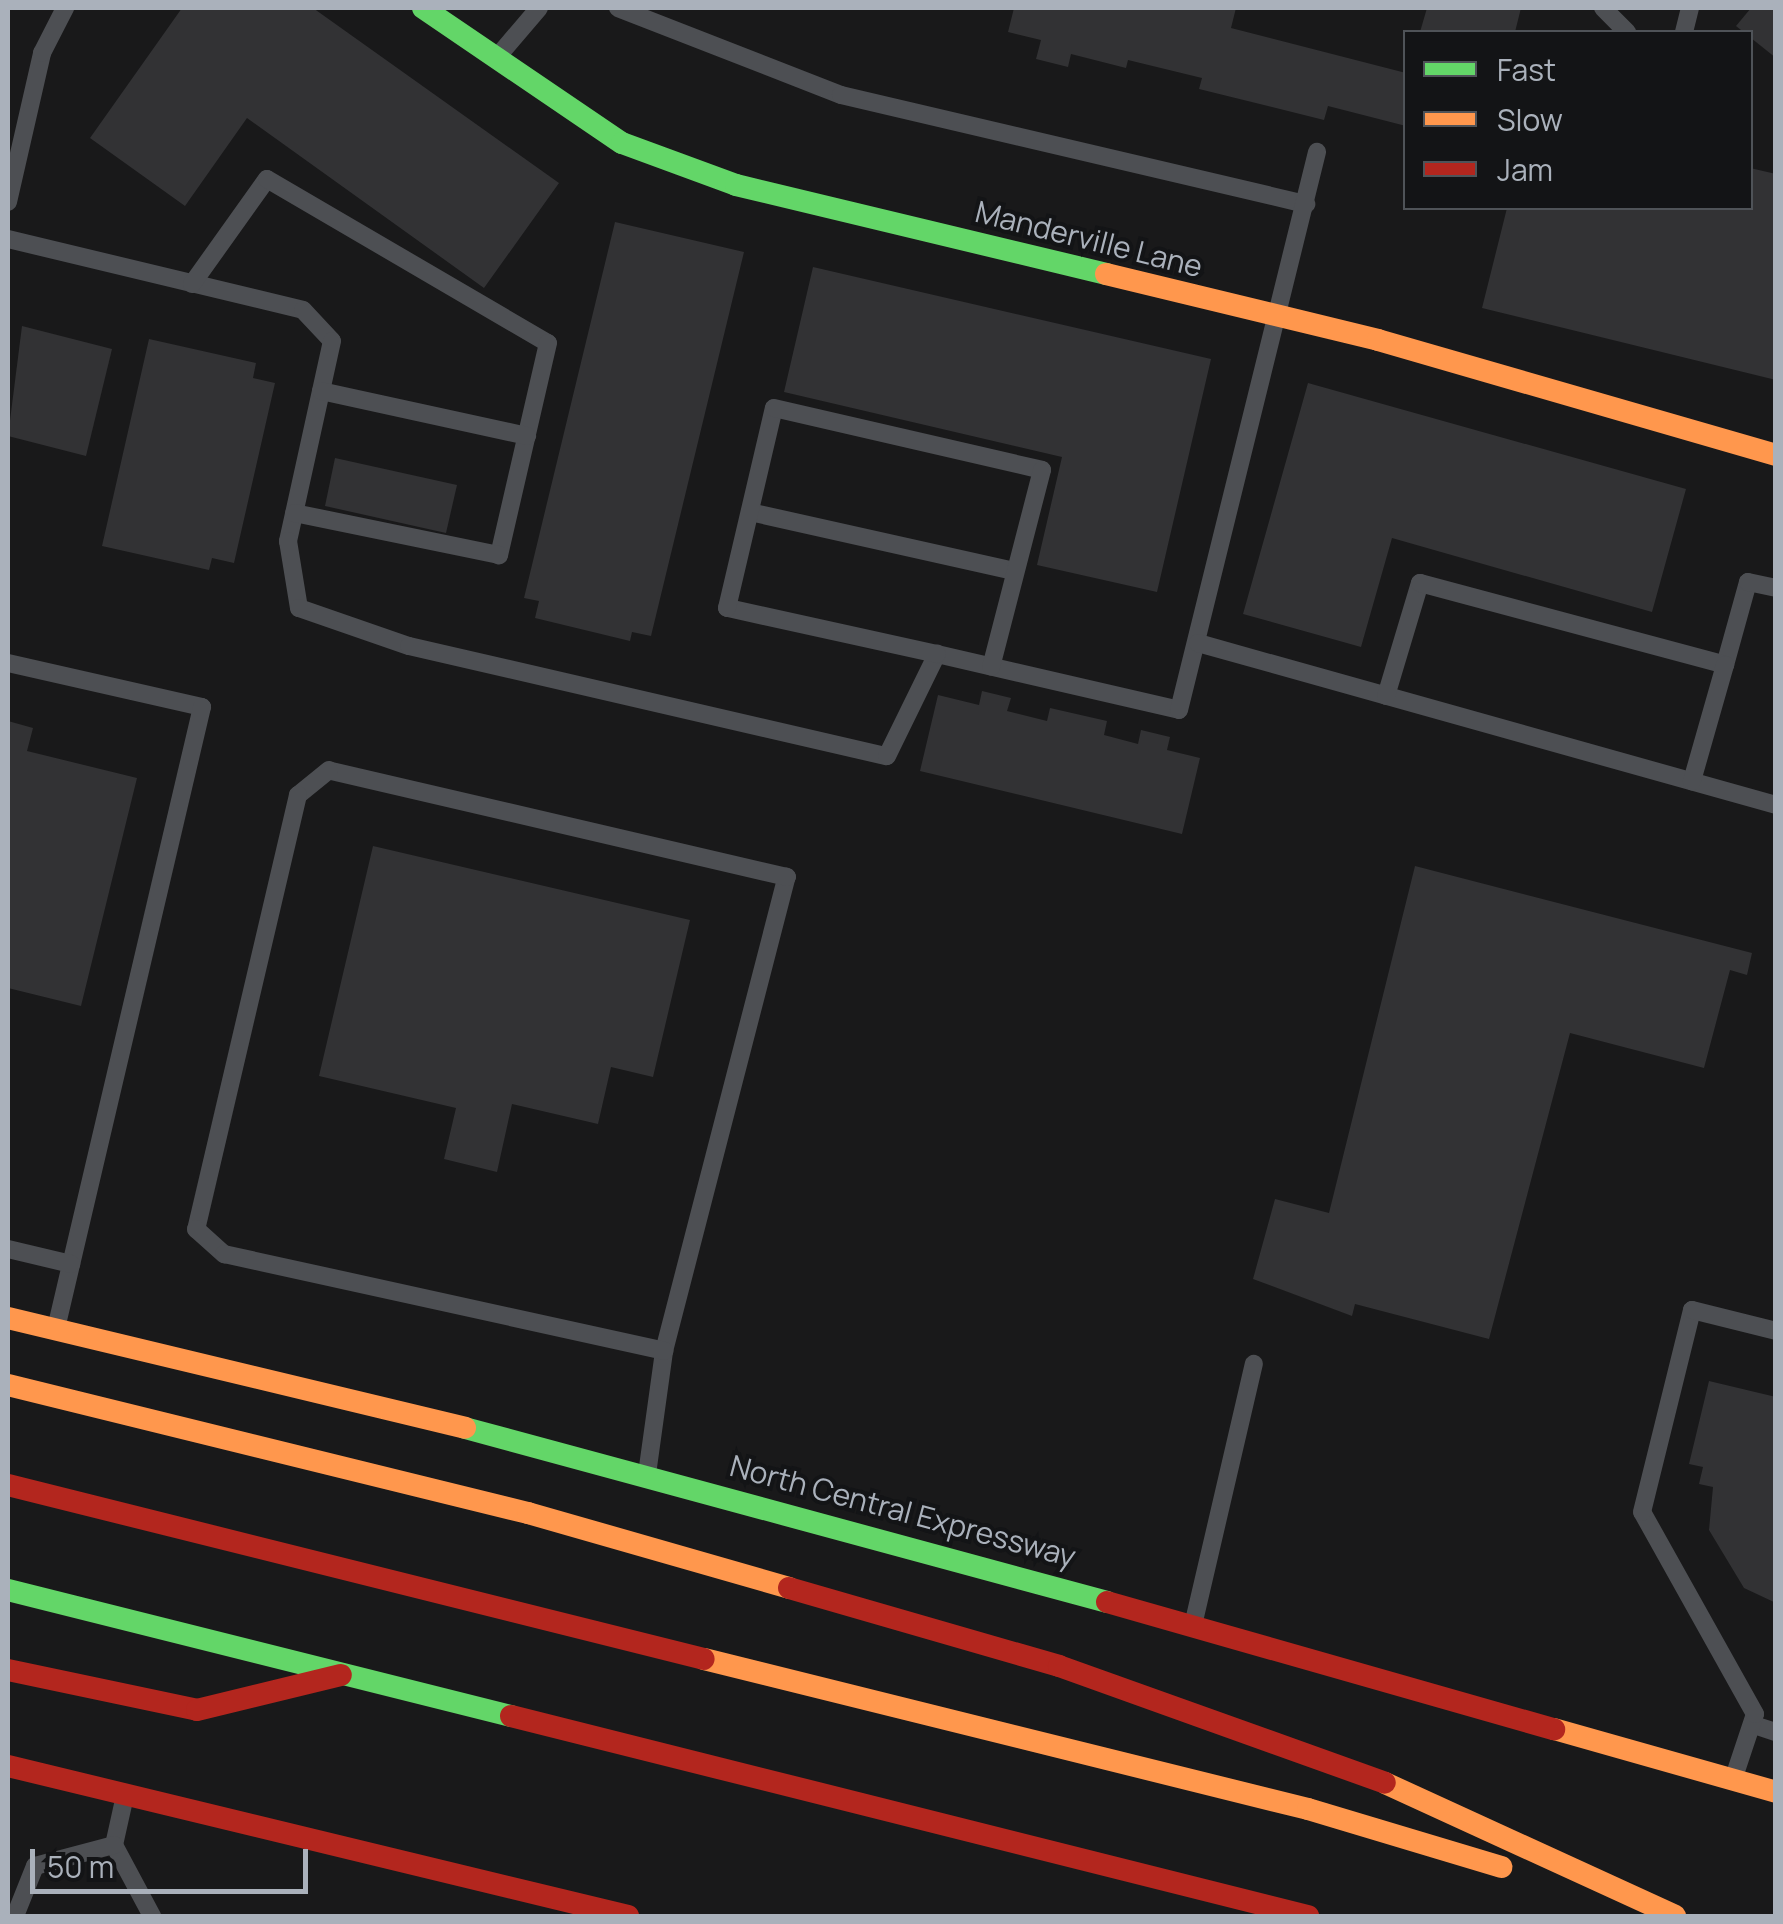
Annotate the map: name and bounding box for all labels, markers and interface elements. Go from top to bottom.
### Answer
legend [1403,30,1753,210]
text: Fast [1497,49,1556,90]
text: Slow [1497,99,1563,140]
text: Jam [1497,149,1553,190]
street label: Manderville Lane [972,193,1206,285]
street label: North Central Expressway [726,1447,1080,1575]
scale bar [35,1829,312,1891]
text: 50 m [47,1846,114,1887]

